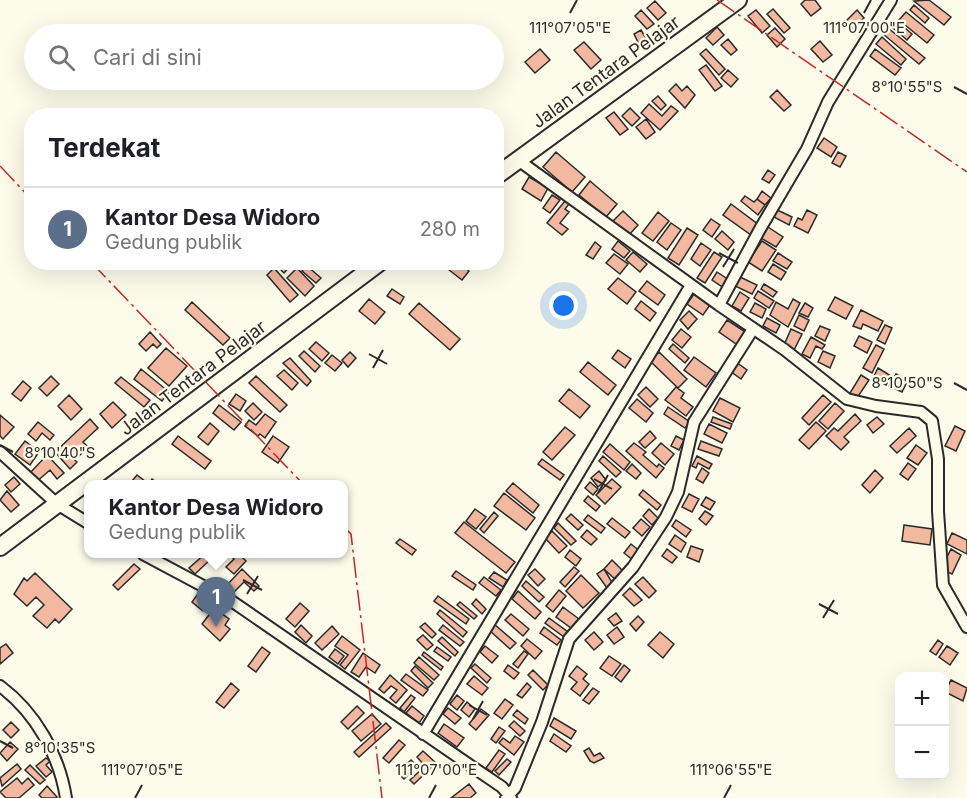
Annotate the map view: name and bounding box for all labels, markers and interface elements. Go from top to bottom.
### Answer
street label: Jalan Tentara Pelajar [528,11,684,132]
text: 111°07'05"E [529,18,611,37]
text: 111°07'00"E [823,18,905,37]
search box [24,24,504,90]
icon: search [45,41,78,74]
text: Cari di sini [93,44,202,70]
text: 8°10'55"S [872,77,942,96]
text: Terdekat [48,132,160,163]
text: Kantor Desa Widoro [105,204,320,230]
text: 1 [63,217,72,241]
text: 280 m [420,217,480,241]
text: Gedung publik [105,230,242,254]
your location [549,291,578,320]
street label: Jalan Tentara Pelajar [115,316,270,439]
text: 8°10'50"S [871,373,943,392]
text: 8°10'40"S [25,443,95,462]
popup [84,480,348,558]
text: Kantor Desa Widoro [108,494,324,520]
text: Gedung publik [108,520,246,544]
pin: 1 [196,578,236,627]
map controls [895,672,949,780]
button: + [895,672,949,726]
button: − [895,726,949,780]
text: 8°10'35"S [25,738,95,757]
text: 111°07'05"E [101,760,183,779]
text: 111°07'00"E [395,760,477,779]
text: 111°06'55"E [690,760,772,779]

